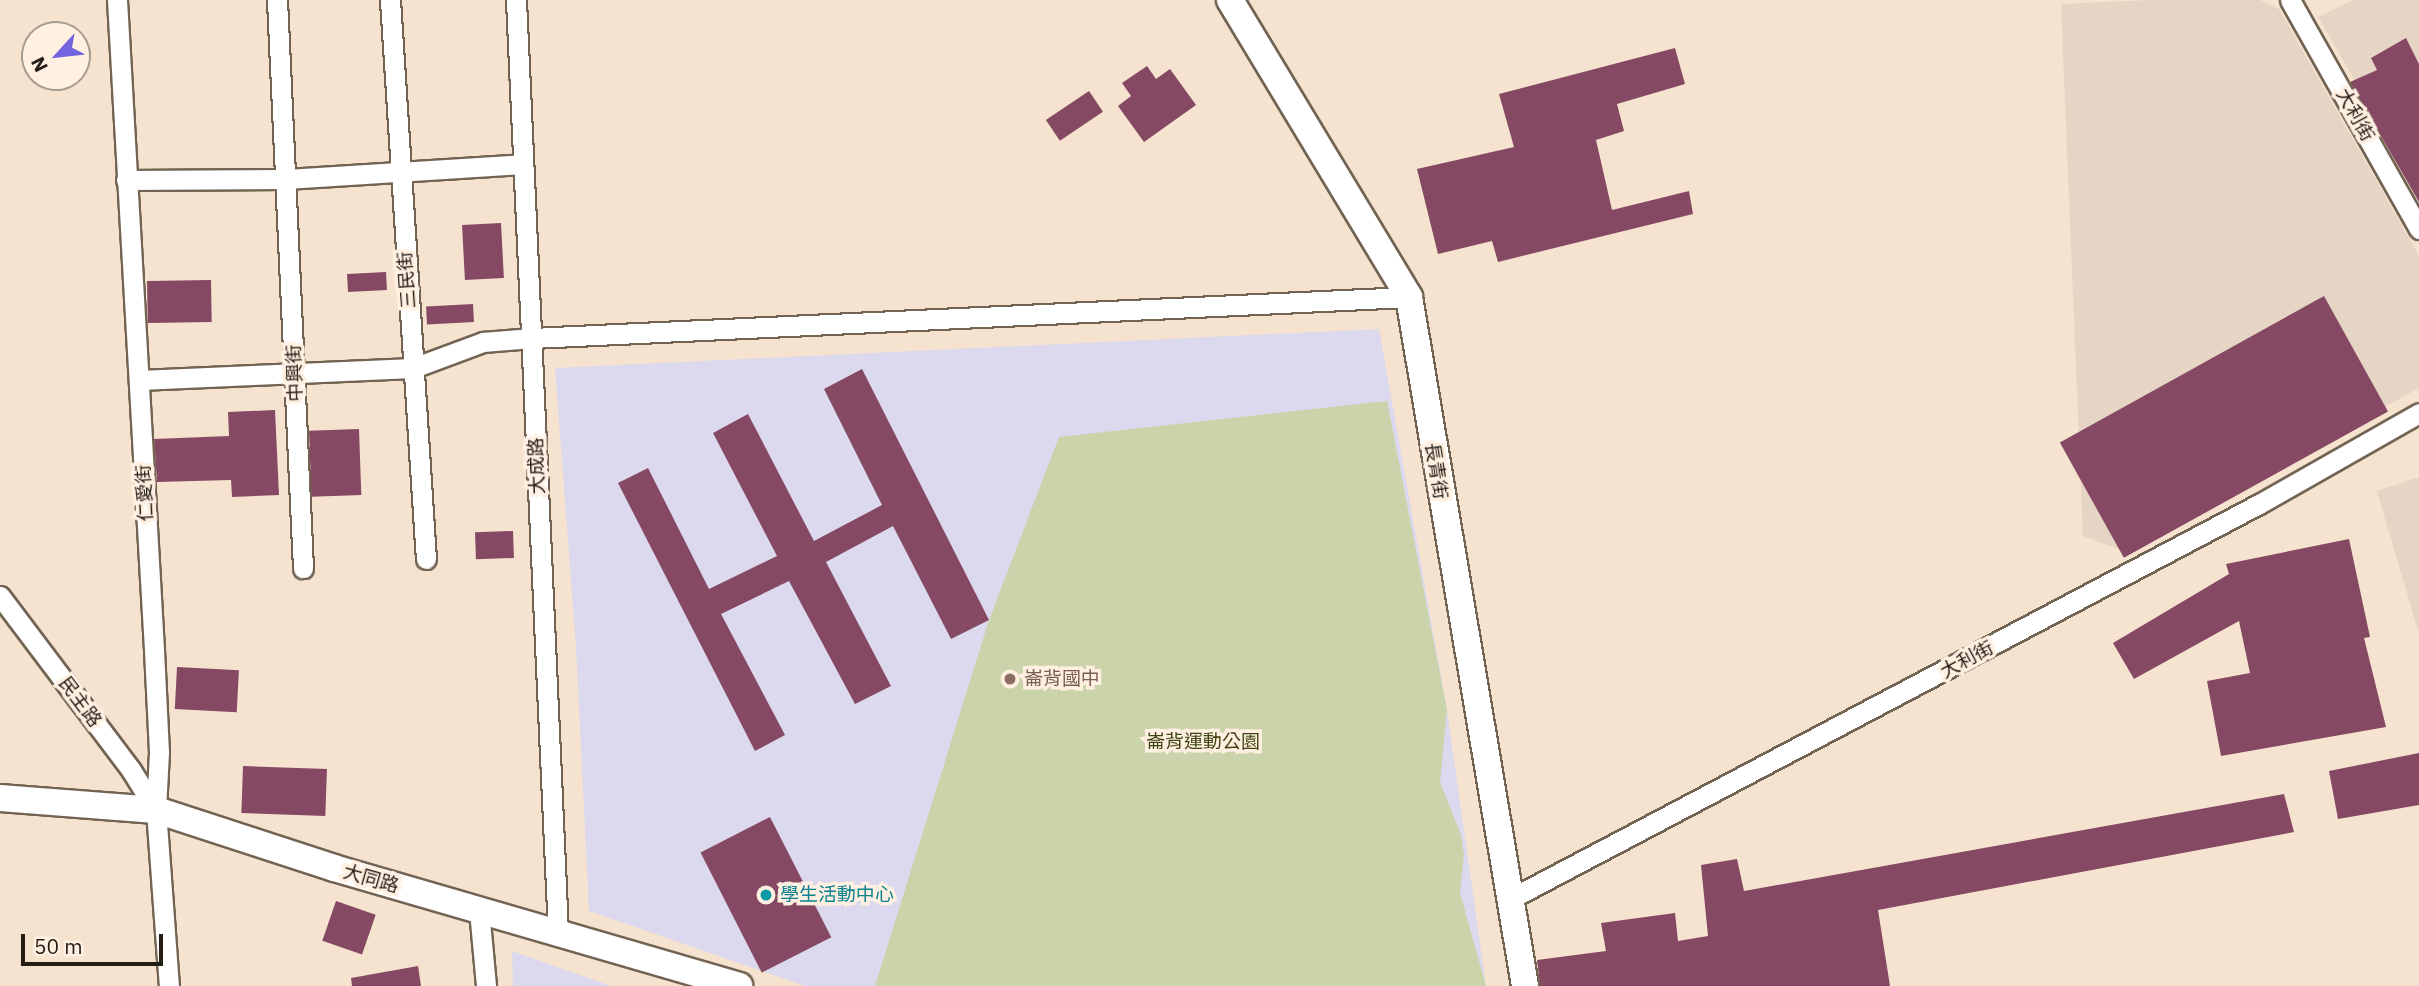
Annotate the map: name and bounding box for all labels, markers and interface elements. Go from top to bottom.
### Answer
north arrow [21,21,91,91]
text: N [25,53,53,76]
street label: 大利街 [2331,85,2379,145]
street label: 三民街 [394,251,420,309]
street label: 中興街 [283,344,307,402]
street label: 大成路 [525,437,549,495]
street label: 長青街 [1420,441,1452,501]
street label: 仁愛街 [132,464,158,522]
street label: 大利街 [1936,637,1998,683]
place label: 崙背國中 [1024,668,1100,690]
marker: 崙背國中 [1002,671,1018,687]
street label: 民主路 [54,672,106,732]
park label: 崙背運動公園 [1146,731,1260,753]
street label: 大同路 [340,860,402,898]
place label: 學生活動中心 [780,884,894,906]
marker: 學生活動中心 [758,887,774,903]
scale bar [24,920,166,964]
text: 50 m [34,932,83,960]

